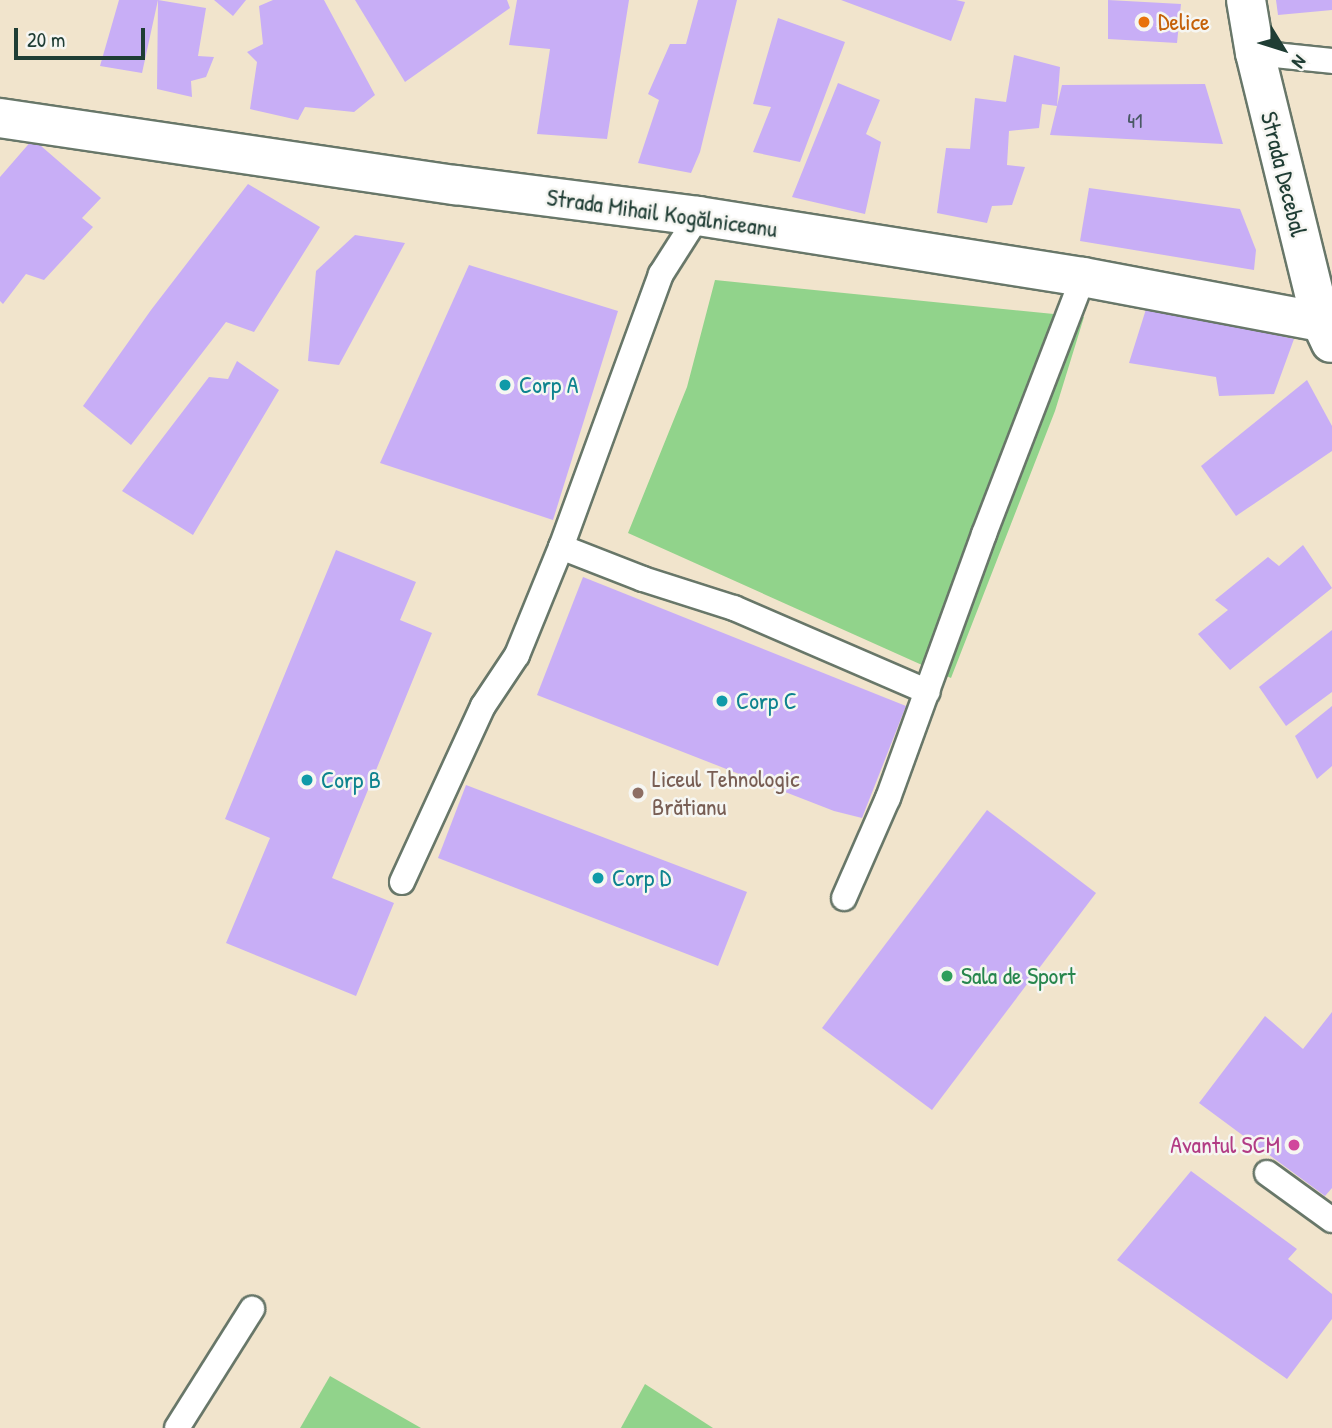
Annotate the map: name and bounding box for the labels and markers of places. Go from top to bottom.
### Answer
place label: Delice [1158,8,1210,36]
marker: Delice [1136,14,1152,30]
place label: Corp A [519,371,579,399]
marker: Corp A [497,377,513,393]
place label: Corp C [736,687,797,715]
marker: Corp C [714,693,730,709]
place label: Liceul Tehnologic Brătianu [652,765,799,821]
place label: Corp B [321,766,381,794]
marker: Corp B [299,772,315,788]
marker: Liceul Tehnologic Brătianu [630,785,646,801]
place label: Corp D [612,864,671,892]
marker: Corp D [590,870,606,886]
place label: Sala de Sport [961,962,1076,990]
marker: Sala de Sport [939,968,955,984]
place label: Avantul SCM [1170,1131,1280,1159]
marker: Avantul SCM [1286,1137,1302,1153]

